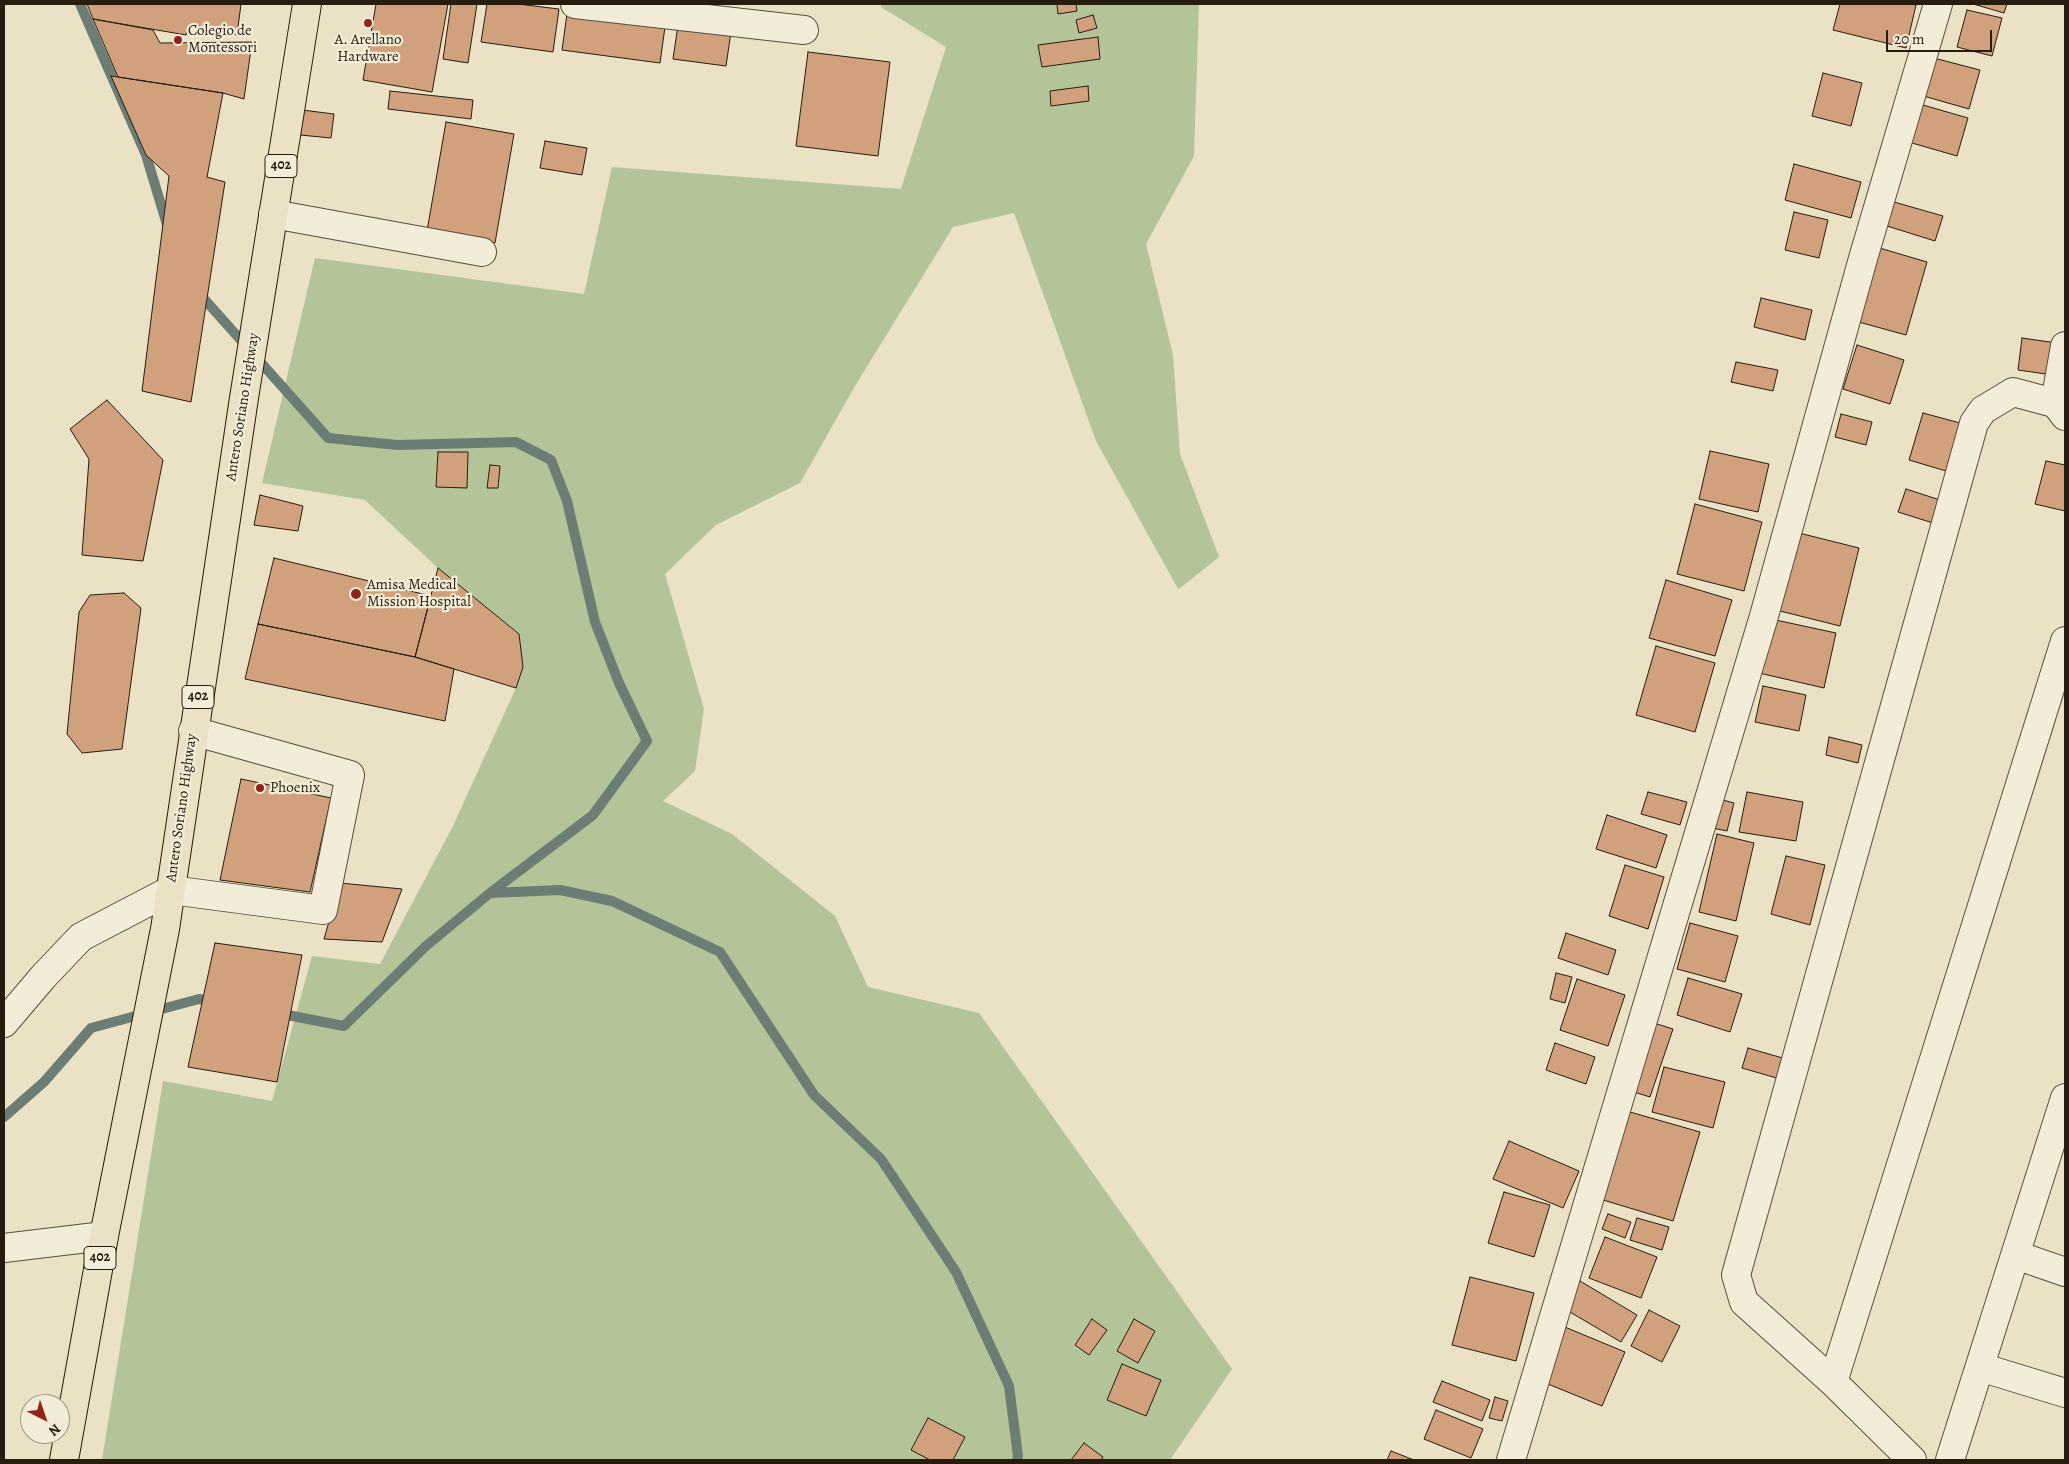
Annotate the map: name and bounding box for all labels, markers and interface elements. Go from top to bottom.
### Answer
marker: A. Arellano Hardware [362,17,374,29]
scale bar [1889,20,1995,52]
place label: Colegio de Montessori [188,22,257,57]
text: 20 m [1894,29,1925,49]
place label: A. Arellano Hardware [334,31,402,66]
marker: Colegio de Montessori [172,34,184,46]
road number: 402 [265,154,297,178]
street label: Antero Soriano Highway [222,332,264,482]
place label: Amisa Medical Mission Hospital [367,576,471,611]
marker: Amisa Medical Mission Hospital [349,587,363,601]
road number: 402 [182,686,214,709]
street label: Antero Soriano Highway [163,733,201,883]
place label: Phoenix [270,779,320,797]
marker: Phoenix [254,782,266,794]
road number: 402 [84,1246,116,1270]
north arrow [20,1394,70,1444]
text: N [44,1419,65,1440]

